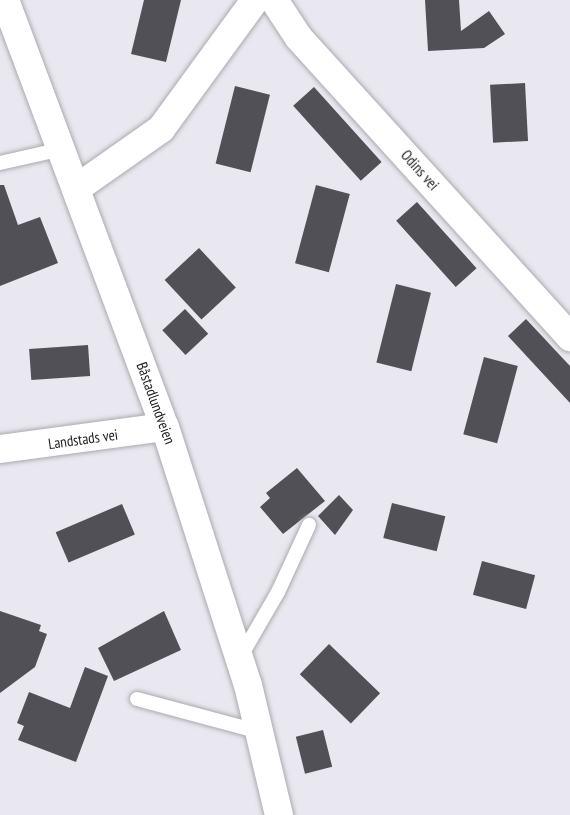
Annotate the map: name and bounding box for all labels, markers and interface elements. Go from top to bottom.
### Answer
street label: Odins vei [397,146,443,194]
street label: Båstadlundveien [133,360,179,446]
street label: Landstads vei [47,425,119,453]

